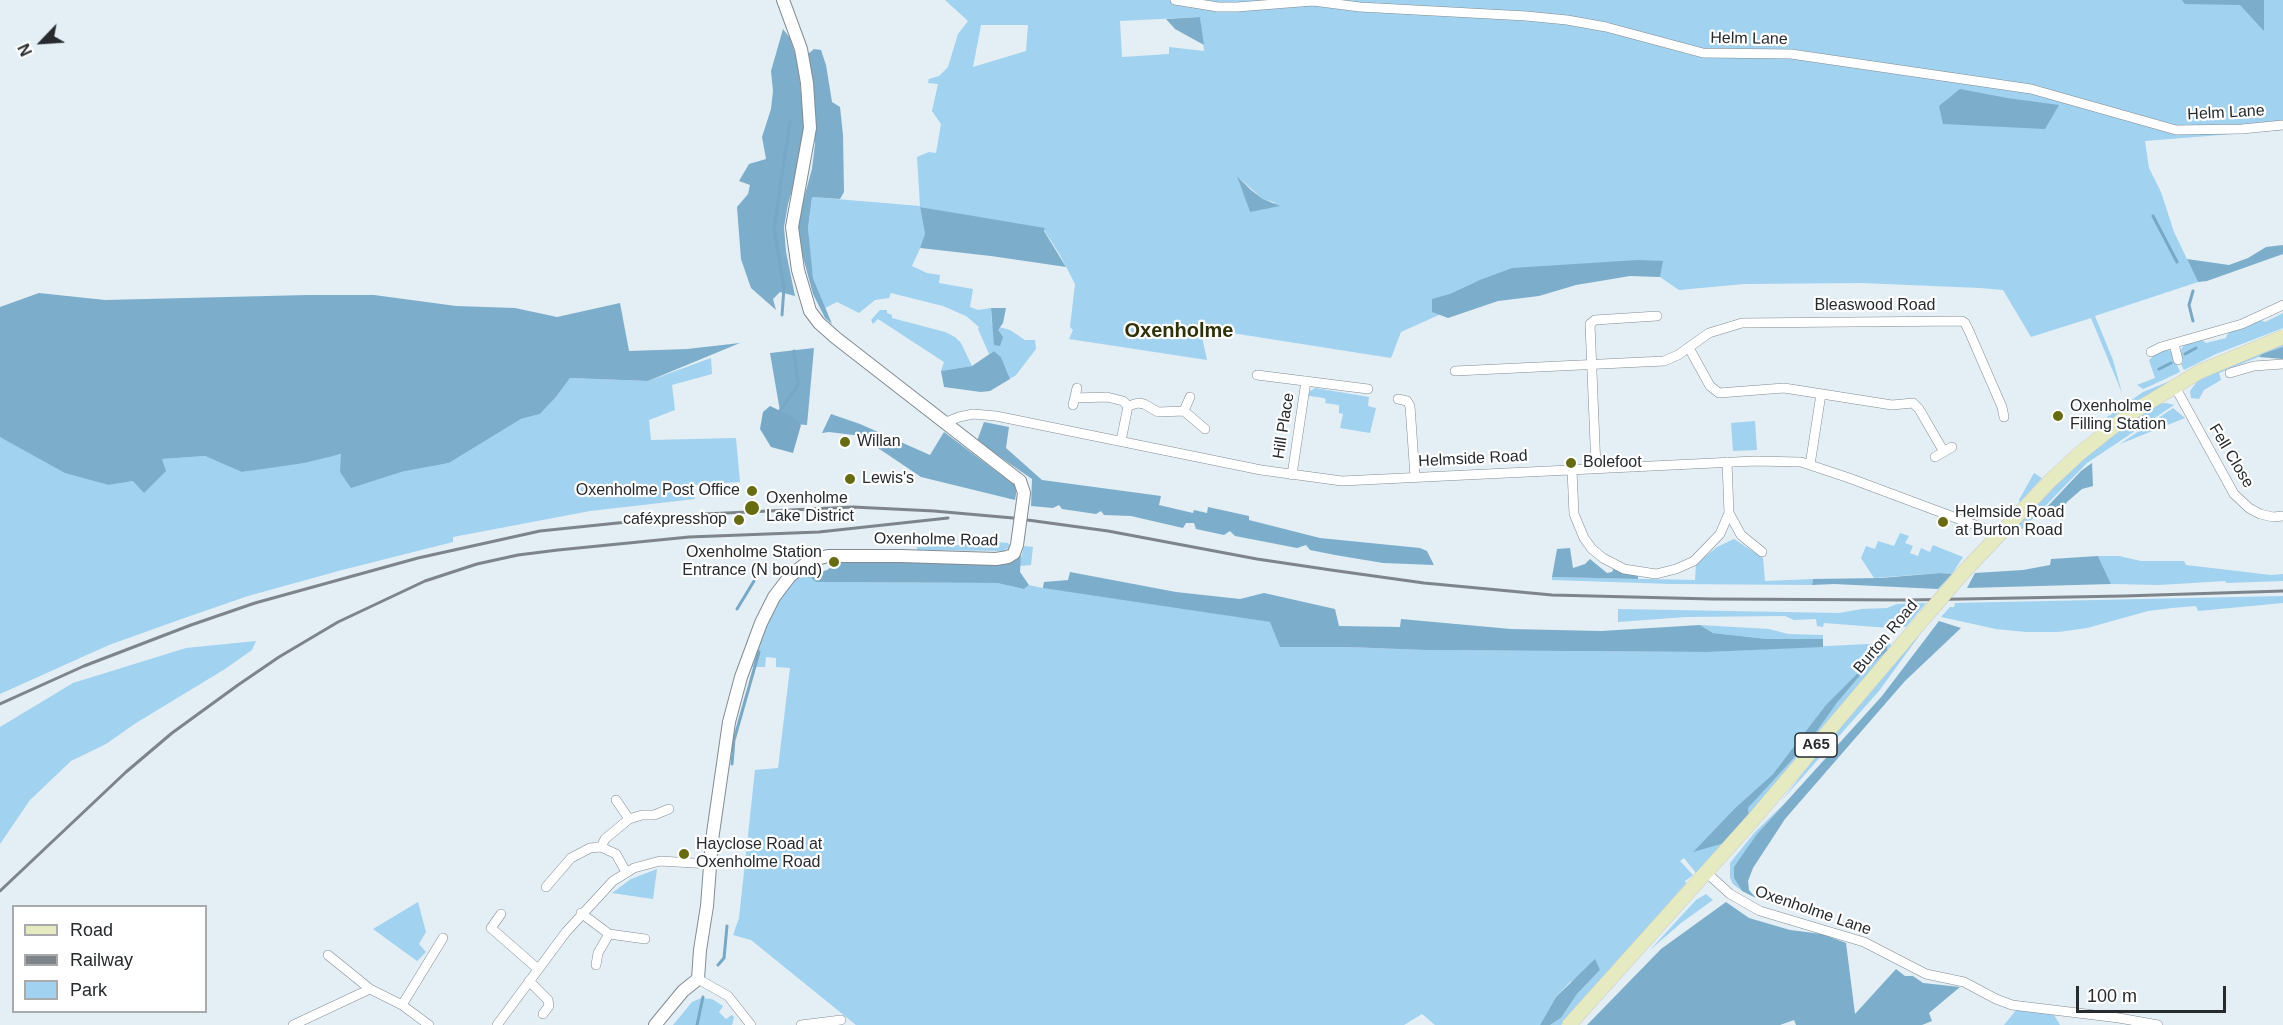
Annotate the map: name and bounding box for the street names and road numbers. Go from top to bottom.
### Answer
street label: Helm Lane [1710,29,1788,49]
street label: Helm Lane [2187,101,2265,125]
street label: Bleaswood Road [1815,296,1935,316]
street label: Hill Place [1269,392,1299,460]
street label: Fell Close [2204,421,2258,491]
street label: Helmside Road [1418,447,1528,471]
street label: Oxenholme Road [874,529,998,551]
street label: Burton Road [1850,596,1922,678]
road number: A65 [1795,733,1837,757]
street label: Oxenholme Lane [1752,882,1874,940]

